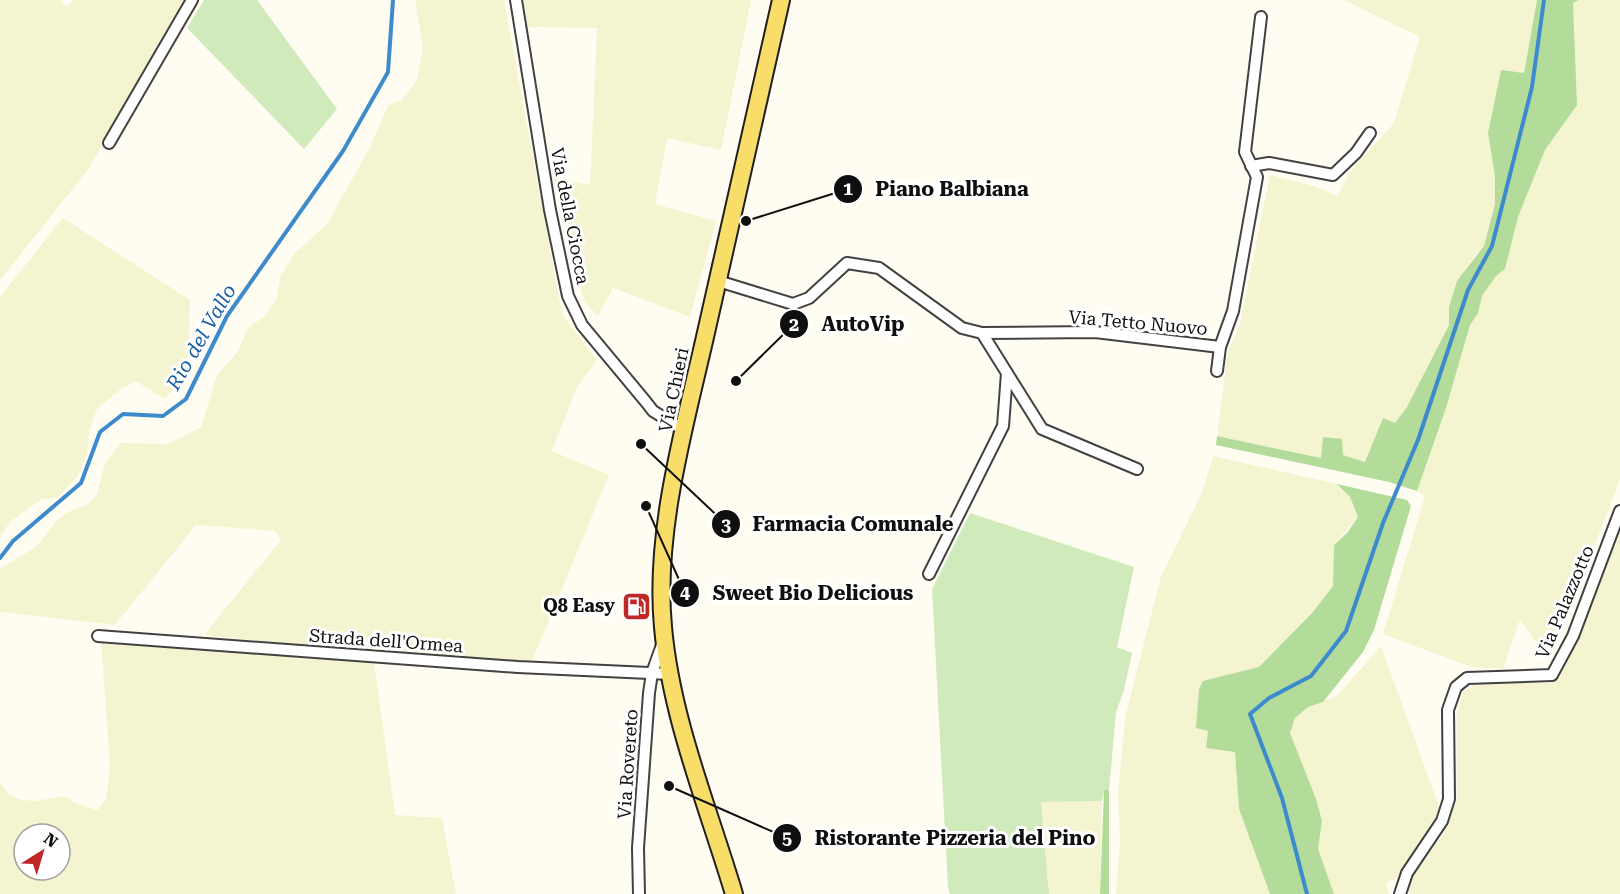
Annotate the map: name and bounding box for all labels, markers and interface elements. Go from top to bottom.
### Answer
street label: Via della Ciocca [547,146,594,286]
callout: Piano Balbiana [833,170,1041,208]
text: Piano Balbiana [875,177,1029,201]
text: 1 [843,178,853,199]
water label: Rio del Vallo [161,280,241,395]
callout: AutoVip [779,305,916,343]
street label: Via Tetto Nuovo [1068,306,1209,339]
text: AutoVip [822,312,904,336]
text: 2 [789,314,799,335]
street label: Via Chieri [654,345,693,434]
callout: Farmacia Comunale [711,505,966,543]
text: Farmacia Comunale [753,512,954,536]
text: 3 [721,514,731,535]
street label: Via Palazzotto [1531,542,1598,662]
callout: Sweet Bio Delicious [670,574,925,612]
text: Sweet Bio Delicious [713,581,913,605]
text: 4 [680,582,690,603]
fuel station icon: Q8 Easy [620,590,652,622]
place label: Q8 Easy [543,595,615,616]
street label: Strada dell'Ormea [308,625,464,656]
street label: Via Rovereto [613,708,642,820]
callout: Ristorante Pizzeria del Pino [772,819,1107,857]
north arrow [12,822,72,882]
text: Ristorante Pizzeria del Pino [815,826,1095,850]
text: 5 [782,827,792,848]
text: N [40,829,61,852]

